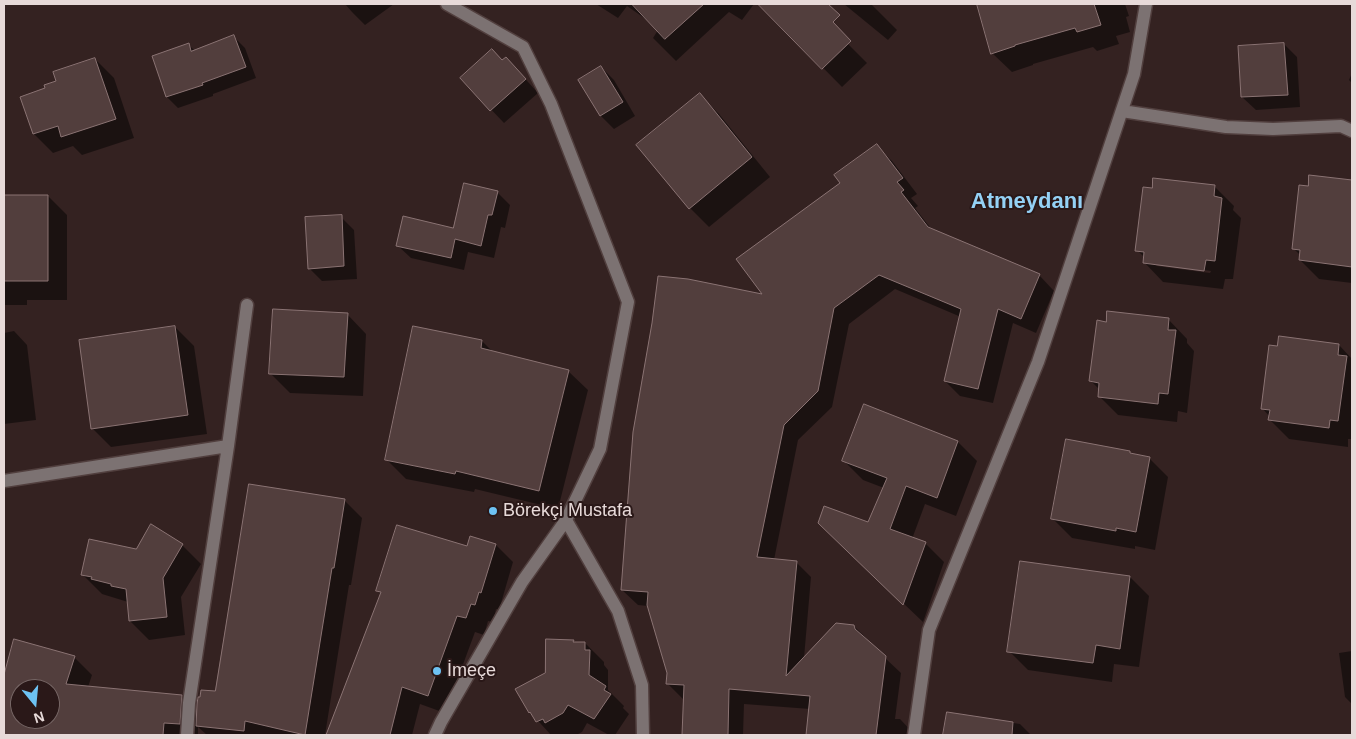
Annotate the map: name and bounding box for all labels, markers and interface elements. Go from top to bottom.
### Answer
district label: Atmeydanı [971,189,1083,215]
place label: Börekçi Mustafa [503,500,632,522]
marker: Börekçi Mustafa [487,505,499,517]
place label: İmeçe [447,660,496,682]
marker: İmeçe [431,665,443,677]
north arrow [10,679,60,729]
text: N [32,708,46,727]

